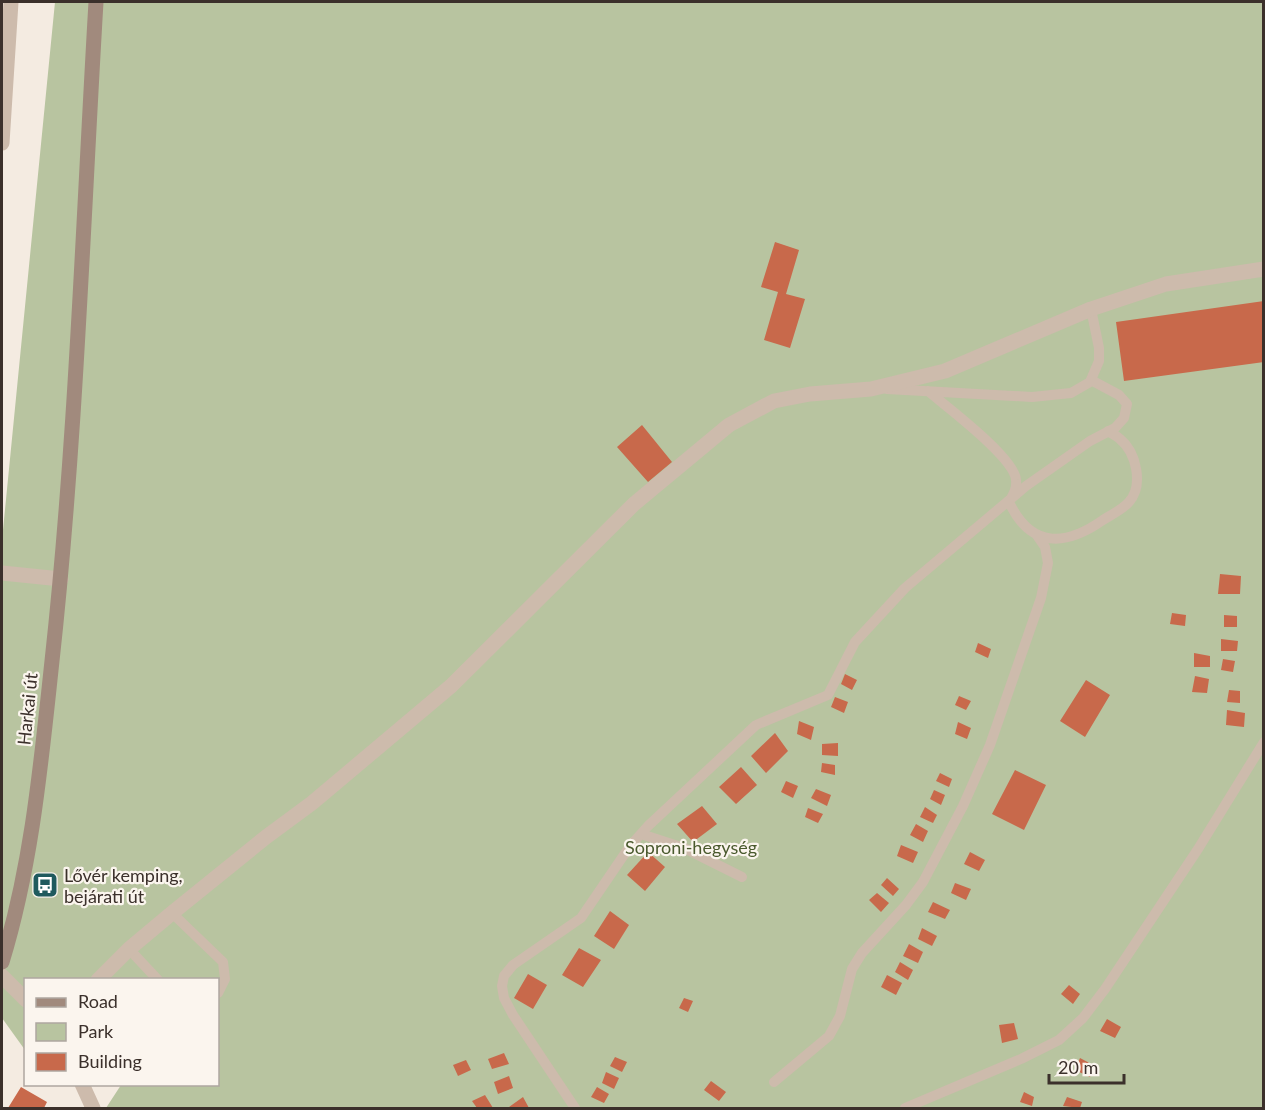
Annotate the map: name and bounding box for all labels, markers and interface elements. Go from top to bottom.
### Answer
street label: Harkai út [12,671,42,746]
park label: Soproni-hegység [625,836,757,858]
place label: Lővér kemping, bejárati út [64,864,183,907]
bus stop icon: Lővér kemping, bejárati út [30,870,60,900]
legend [24,978,219,1086]
text: Road [78,990,118,1012]
text: Park [78,1020,114,1042]
scale bar [1049,1047,1124,1085]
text: Building [78,1050,142,1072]
text: 20 m [1058,1056,1098,1078]

